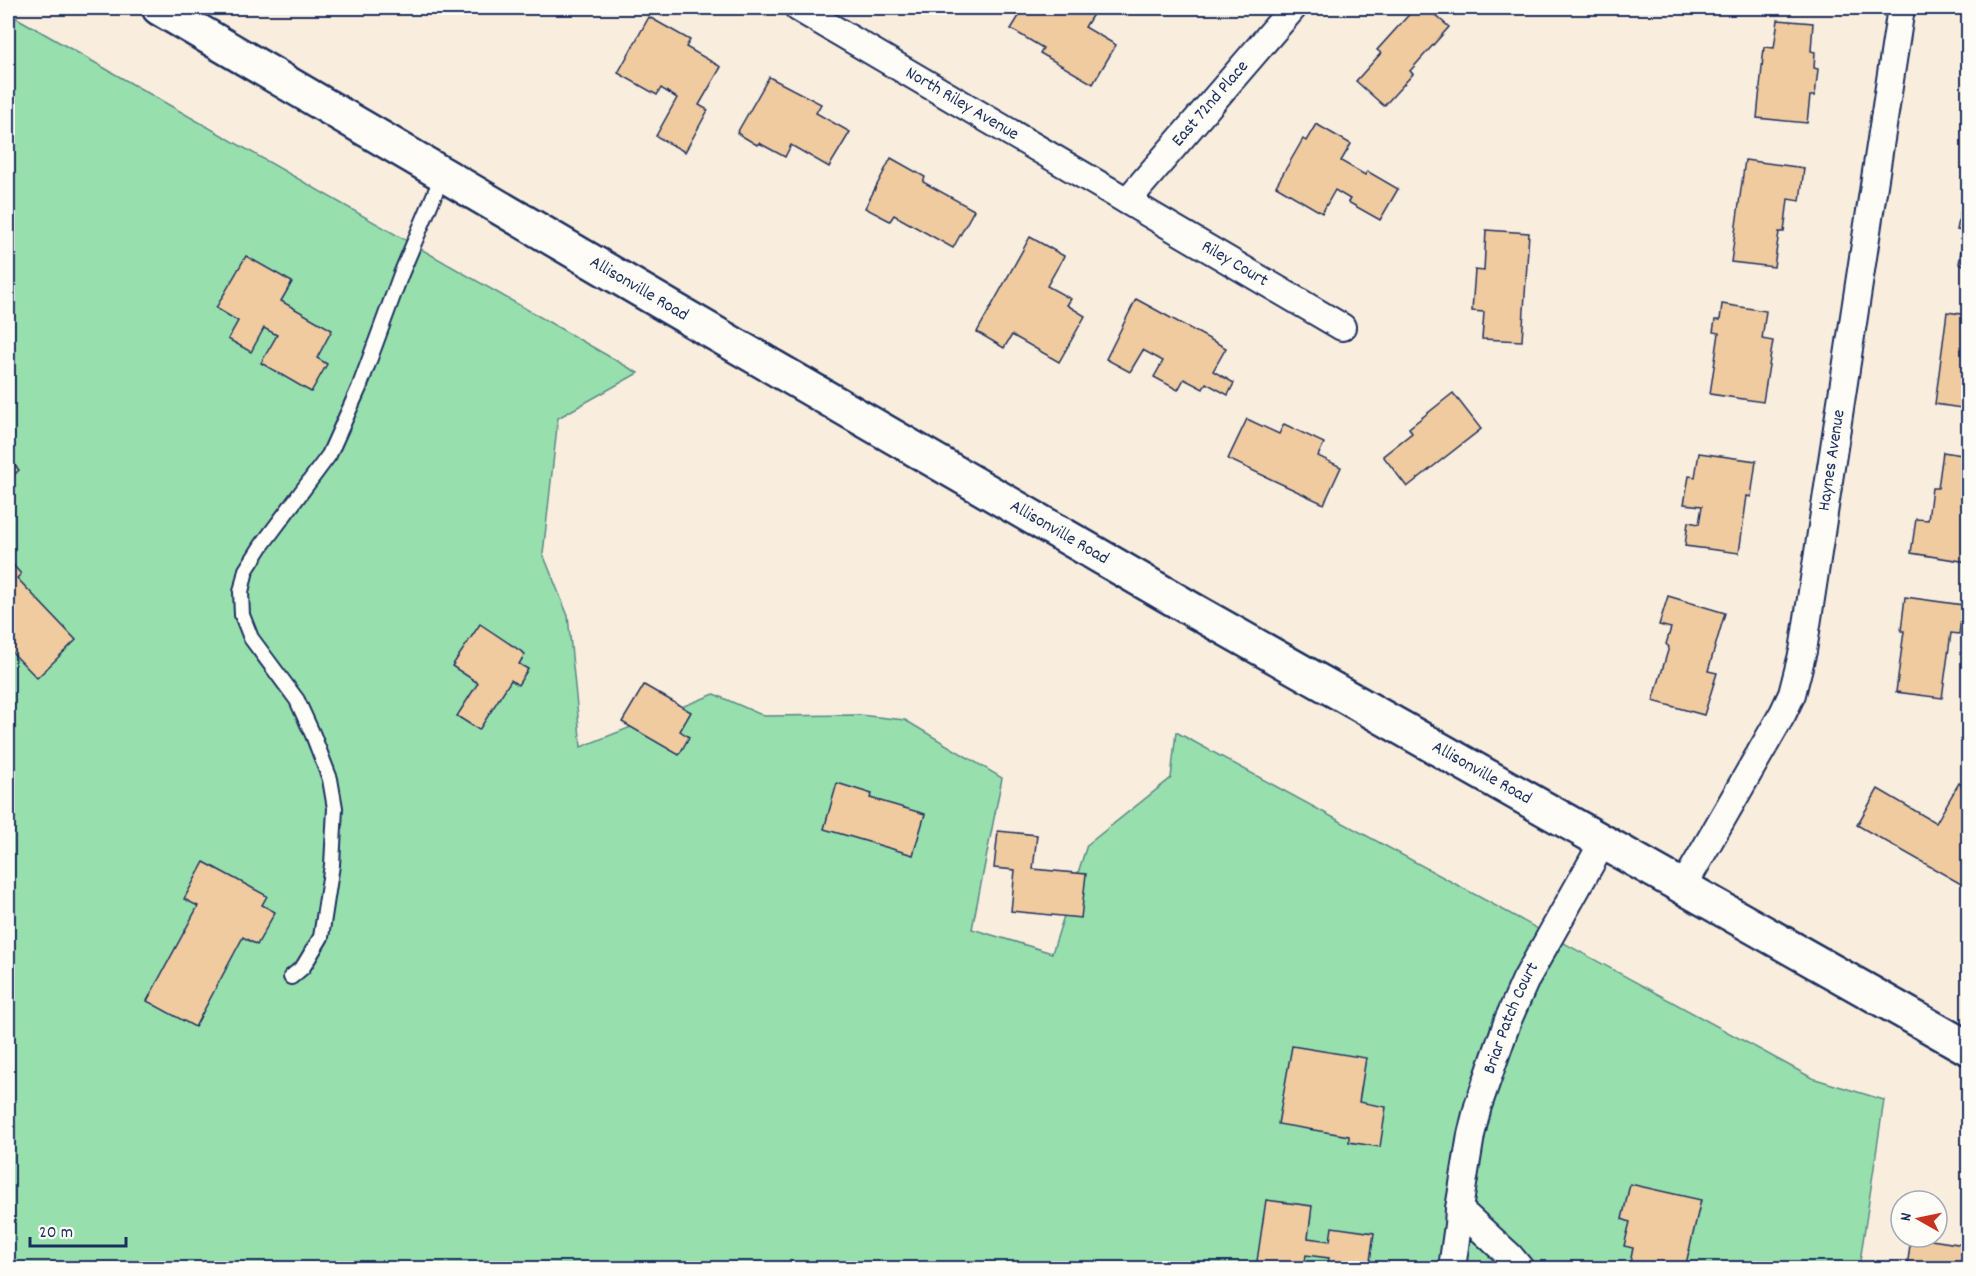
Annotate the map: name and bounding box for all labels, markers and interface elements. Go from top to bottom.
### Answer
street label: East 72nd Place [1166,55,1255,153]
street label: North Riley Avenue [901,61,1023,147]
street label: Riley Court [1196,235,1273,294]
street label: Allisonville Road [585,250,693,328]
street label: Haynes Avenue [1812,408,1852,513]
street label: Allisonville Road [1005,494,1113,571]
street label: Allisonville Road [1427,735,1536,811]
street label: Briar Patch Court [1478,958,1546,1078]
north arrow [1889,1189,1949,1249]
scale bar [30,1210,126,1248]
text: N [1895,1211,1919,1223]
text: 20 m [39,1221,73,1246]

